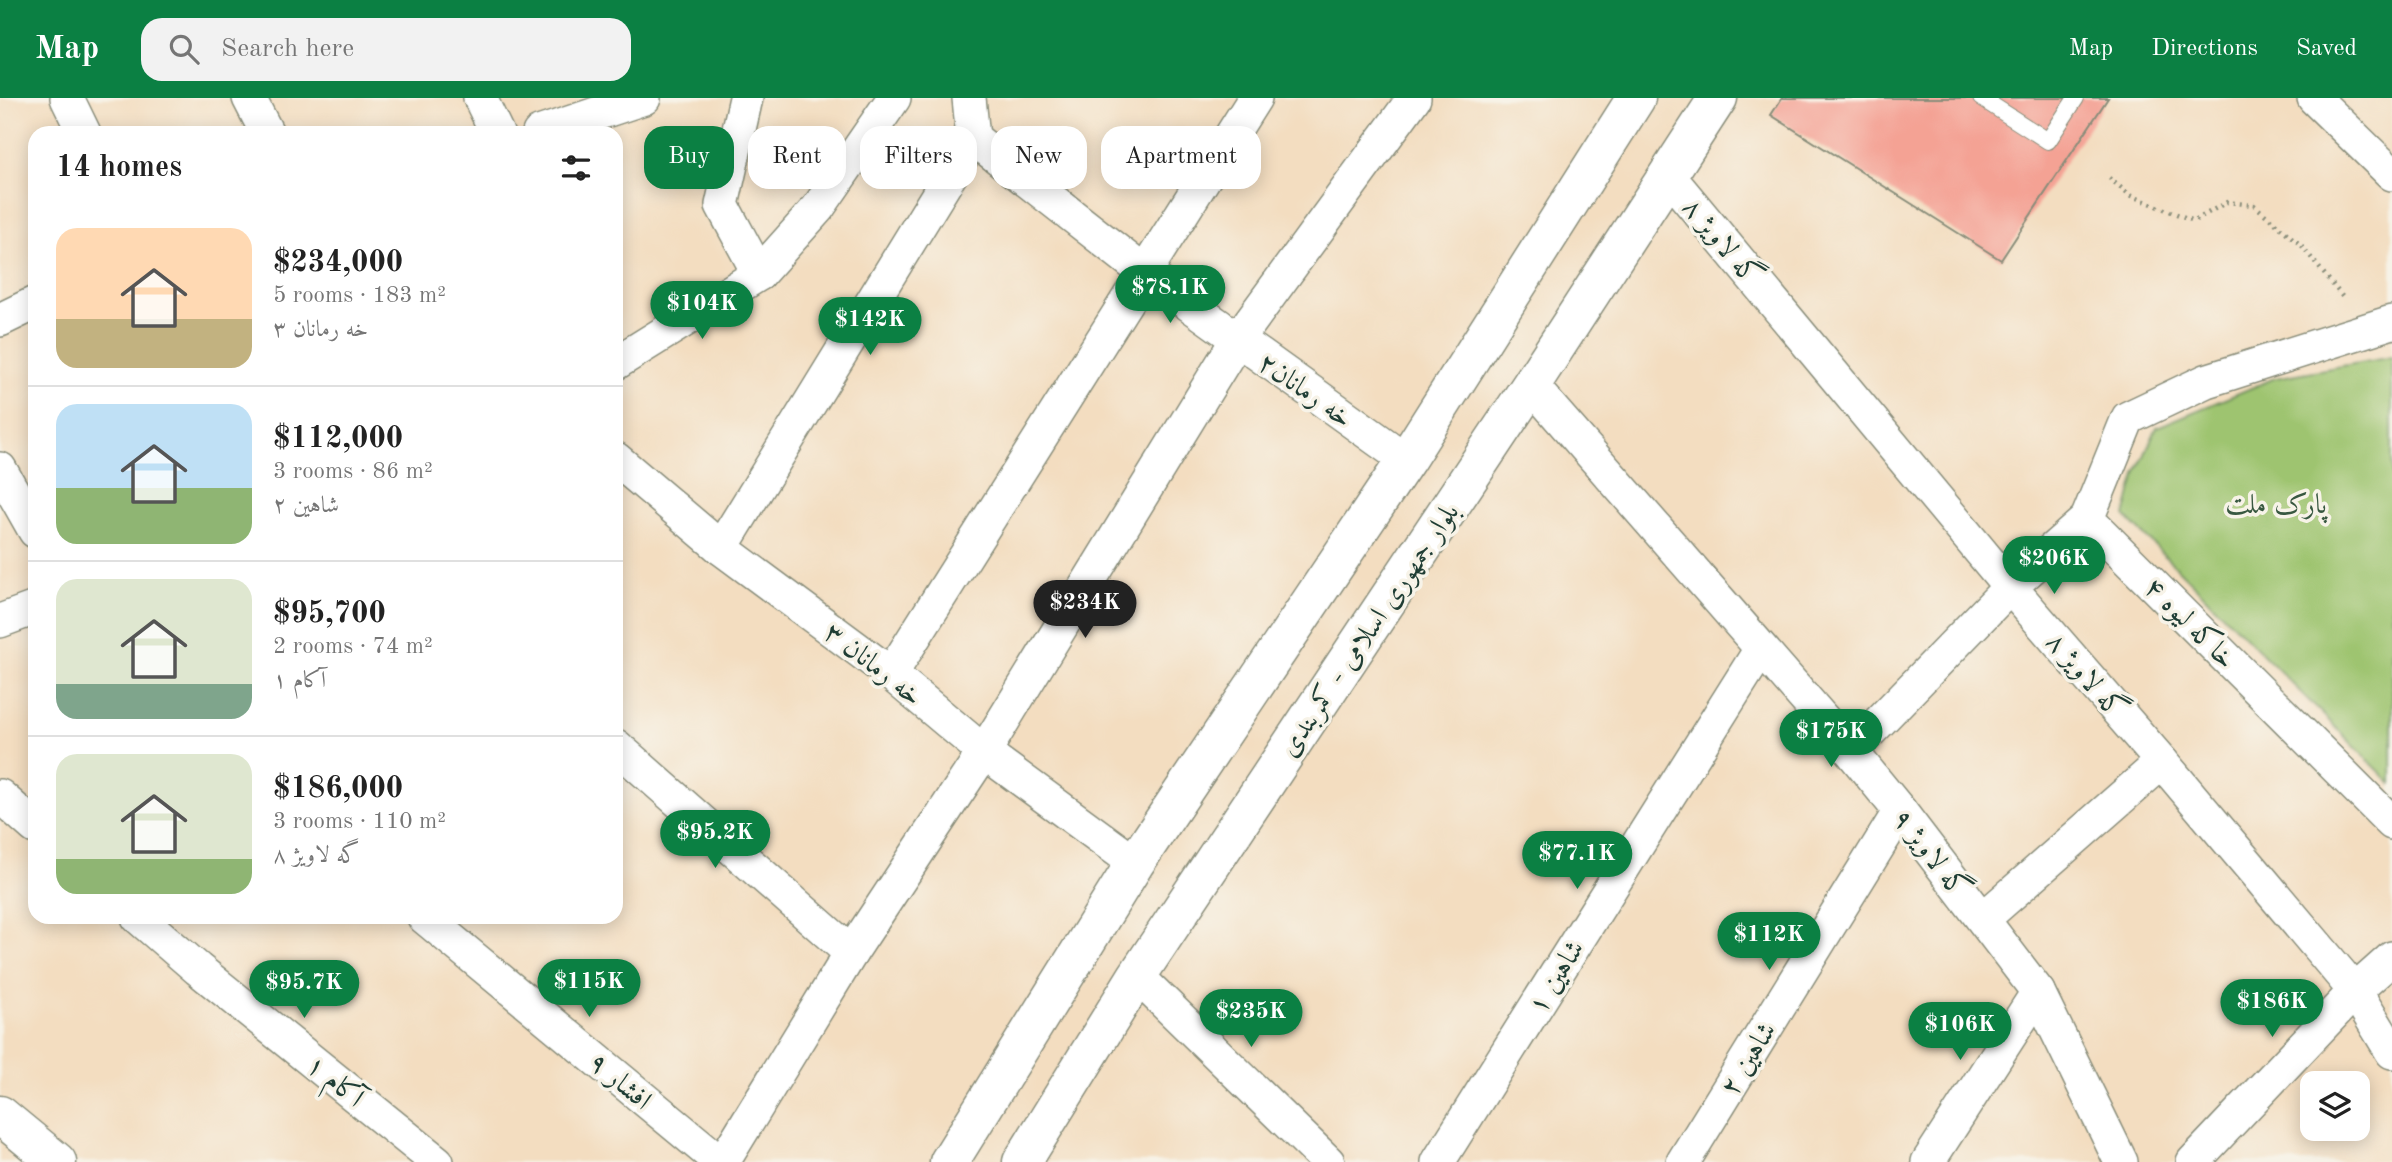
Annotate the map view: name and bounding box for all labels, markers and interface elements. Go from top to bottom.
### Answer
search box [141,18,631,81]
icon: search [165,30,203,68]
text: Map [35,33,99,66]
text: Search here [221,36,354,62]
text: Map [2069,37,2113,61]
text: Directions [2151,37,2258,61]
text: Saved [2296,37,2357,61]
chip: Buy [644,126,734,189]
chip: Rent [748,126,846,189]
chip: Filters [860,126,977,189]
chip: New [991,126,1087,189]
chip: Apartment [1101,126,1261,189]
icon: filters [557,149,595,187]
text: 14 homes [56,153,182,183]
street label: گه لاویژ ۸ [1676,189,1771,292]
text: $234,000 [273,248,403,278]
icon: home [112,256,196,340]
pin: $78.1K [1113,266,1227,325]
text: $78.1K [1131,276,1209,299]
pin: $104K [653,282,751,341]
text: 5 rooms · 183 m² [273,284,446,307]
text: $104K [666,292,738,315]
pin: $142K [821,298,919,357]
text: $142K [834,308,906,331]
text: خه رمانان ۳ [273,318,368,341]
street label: خه رمانان۲ [1252,349,1357,434]
text: $112,000 [273,424,403,454]
icon: home [112,432,196,516]
text: 3 rooms · 86 m² [273,460,433,483]
park label: پارک ملت [2225,492,2328,524]
text: شاهین ۲ [273,494,339,517]
street label: بلوار جمهوری اسلامی - کمربندی [1273,497,1466,763]
pin: $206K [2005,536,2103,596]
text: $206K [2018,547,2090,570]
street label: خاکه لیوه ۴ [2137,570,2243,676]
pin: $234K [1036,580,1134,640]
text: $234K [1049,591,1121,614]
text: $95,700 [273,599,386,629]
icon: home [112,607,196,691]
street label: خه رمانان ۳ [818,619,926,712]
street label: گه لاویژ ۸ [2040,623,2136,726]
text: 2 rooms · 74 m² [273,635,433,658]
text: آکام ۱ [273,669,326,692]
pin: $175K [1782,710,1880,769]
text: $175K [1795,720,1867,743]
text: $186,000 [273,774,403,804]
icon: home [112,782,196,866]
street label: گه لاویژ ۹ [1886,800,1979,905]
text: 3 rooms · 110 m² [273,810,446,833]
pin: $95.2K [658,810,772,870]
text: $95.2K [676,821,754,844]
pin: $77.1K [1520,832,1634,891]
text: $77.1K [1538,842,1616,865]
text: گه لاویژ ۸ [273,844,359,867]
pin: $112K [1720,912,1818,972]
text: $112K [1733,923,1805,946]
street label: شاهین ۱ [1524,936,1591,1019]
pin: $95.7K [247,960,361,1020]
pin: $115K [540,960,638,1019]
text: $115K [553,970,625,993]
text: $95.7K [265,971,343,994]
pin: $186K [2223,979,2321,1039]
pin: $235K [1202,990,1300,1049]
text: $186K [2236,990,2308,1013]
text: $235K [1215,1000,1287,1023]
pin: $106K [1911,1002,2009,1062]
text: $106K [1924,1013,1996,1036]
street label: شاهین ۲ [1716,1018,1783,1101]
street label: آکام ۱ [295,1047,373,1122]
street label: افشار ۹ [582,1048,656,1116]
map controls [2300,1071,2370,1141]
button: layers [2300,1071,2370,1141]

